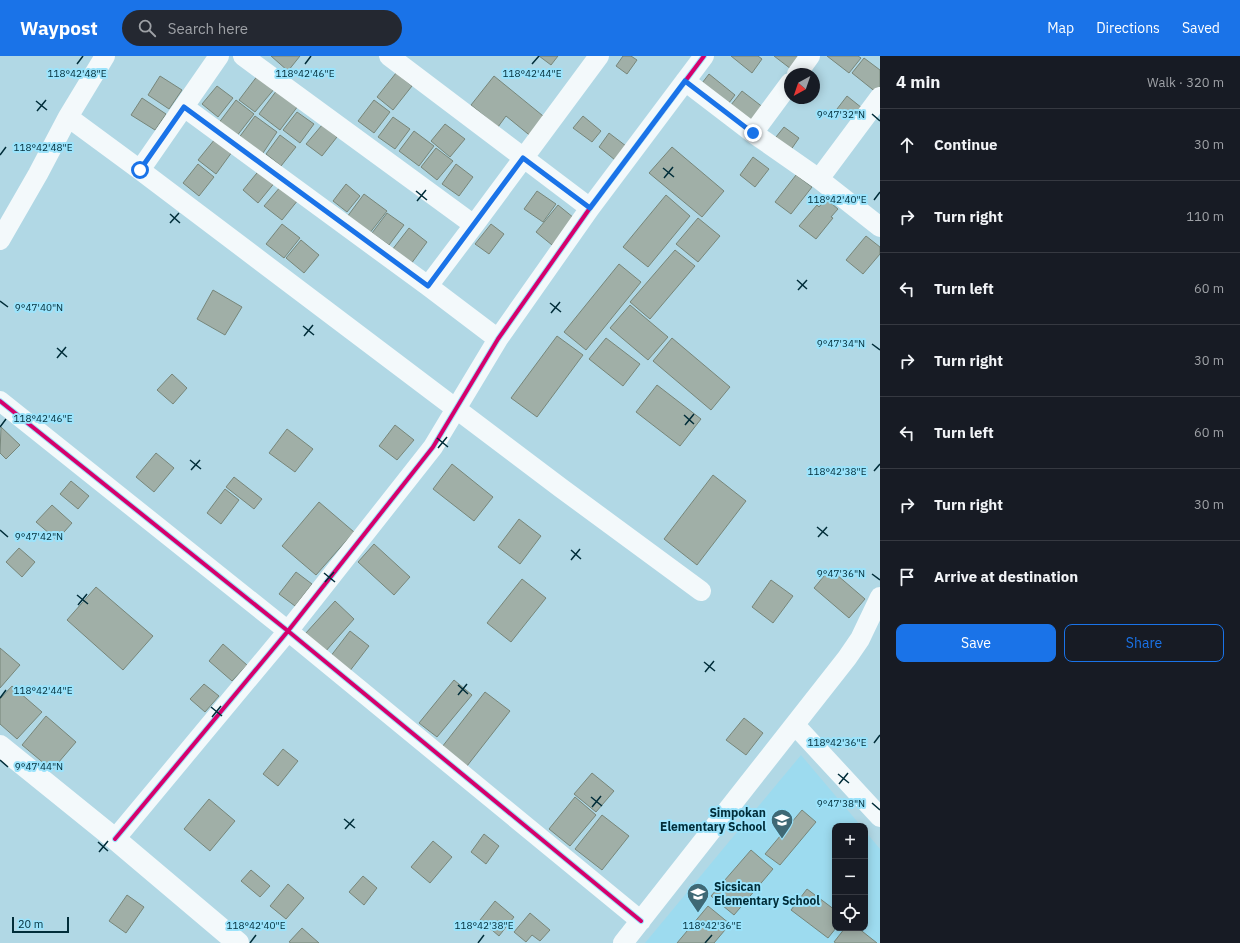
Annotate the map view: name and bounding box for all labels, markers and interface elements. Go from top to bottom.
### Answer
search box [122,10,402,46]
text: Waypost [20,16,98,40]
icon: search [136,17,158,39]
text: Search here [168,19,248,38]
text: Map [1047,19,1074,37]
text: Directions [1096,19,1160,37]
text: Saved [1182,19,1220,37]
text: 118°42'48"E [47,67,107,80]
text: 118°42'46"E [275,67,335,80]
text: 118°42'44"E [502,67,562,80]
north arrow [784,68,820,104]
text: 4 min [896,71,940,93]
text: Walk · 320 m [1147,74,1224,91]
text: 9°47'32"N [817,108,865,121]
route end [744,124,762,142]
icon: ahead [896,134,918,156]
text: Continue [934,135,998,154]
text: 30 m [1194,136,1224,153]
text: 118°42'48"E [13,141,73,154]
route start [131,161,149,179]
text: 118°42'40"E [807,193,867,206]
icon: right [896,206,918,228]
text: Turn right [934,207,1003,226]
text: 110 m [1186,208,1224,225]
icon: left [896,278,918,300]
text: Turn left [934,279,994,298]
text: 60 m [1194,280,1224,297]
text: 9°47'40"N [15,301,63,314]
text: 9°47'34"N [817,337,865,350]
icon: right [896,350,918,372]
text: Turn right [934,351,1003,370]
text: 30 m [1194,352,1224,369]
text: 118°42'46"E [13,412,73,425]
icon: left [896,422,918,444]
text: Turn left [934,423,994,442]
text: 60 m [1194,424,1224,441]
text: 118°42'38"E [807,465,867,478]
icon: right [896,494,918,516]
text: Turn right [934,495,1003,514]
text: 30 m [1194,496,1224,513]
text: 9°47'42"N [15,530,63,543]
icon: arrive [896,566,918,588]
text: 9°47'36"N [817,567,865,580]
text: Arrive at destination [934,567,1078,586]
button: Save [896,624,1056,662]
button: Share [1064,624,1224,662]
text: 118°42'44"E [13,684,73,697]
text: 118°42'36"E [807,736,867,749]
text: 9°47'44"N [15,760,63,773]
text: 9°47'38"N [817,797,865,810]
place label: Simpokan Elementary School [660,805,766,834]
school or university icon: Simpokan Elementary School [769,807,795,840]
map controls [832,823,868,931]
button: + [832,823,868,859]
button: − [832,859,868,895]
place label: Sicsican Elementary School [714,879,820,908]
school or university icon: Sicsican Elementary School [685,881,711,914]
button: locate [832,895,868,931]
scale bar [12,915,69,934]
text: 20 m [18,917,43,931]
text: 118°42'40"E [226,919,286,932]
text: 118°42'38"E [454,919,514,932]
text: 118°42'36"E [682,919,742,932]

